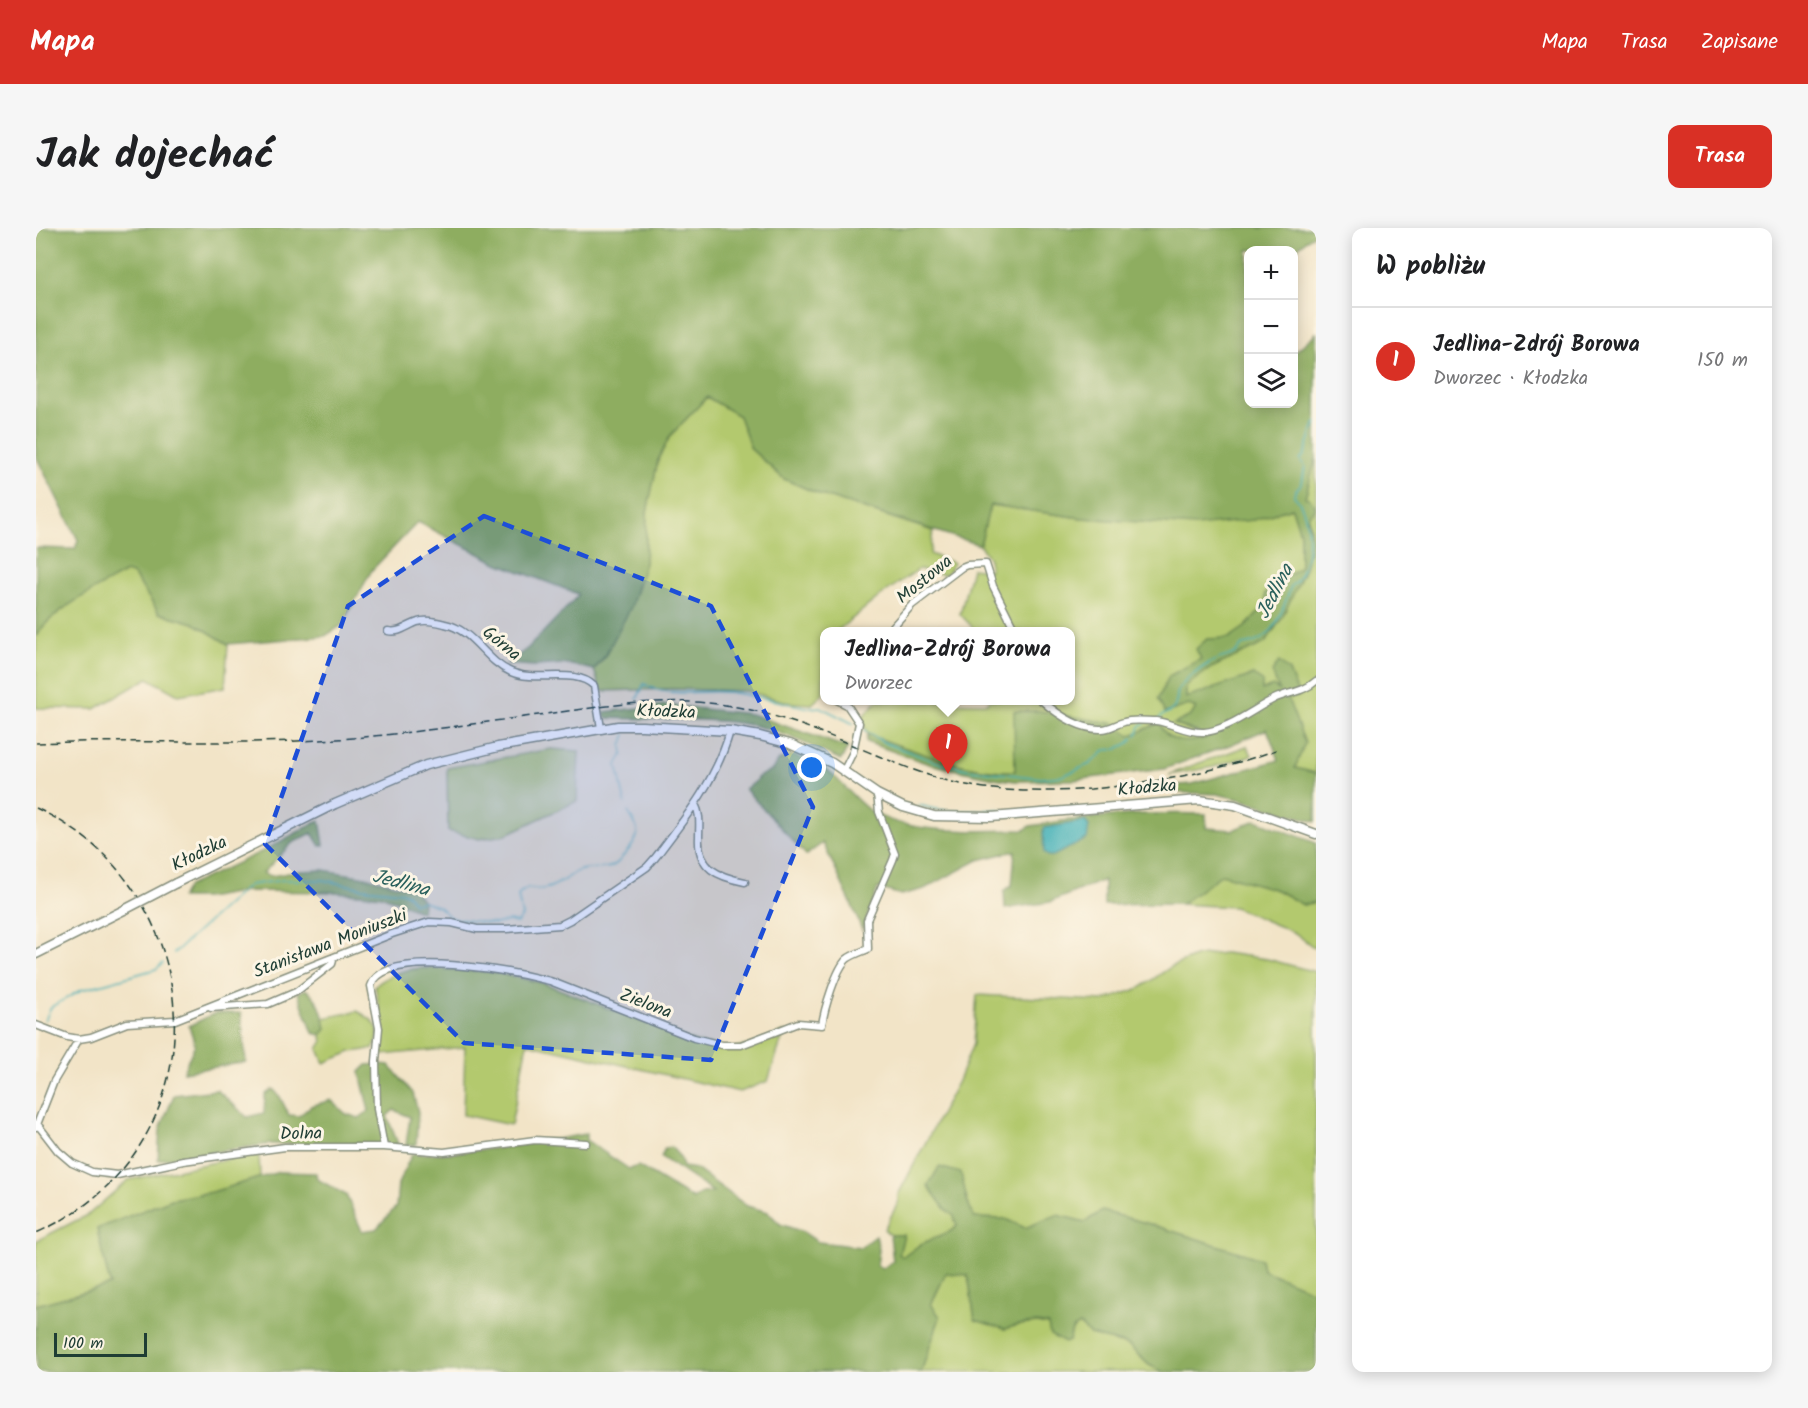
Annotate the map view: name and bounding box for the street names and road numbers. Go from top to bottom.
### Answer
street label: Mostowa [890,548,960,612]
street label: Górna [475,619,527,669]
street label: Kłodzka [636,697,696,728]
street label: Kłodzka [1116,771,1178,806]
street label: Kłodzka [167,828,233,880]
street label: Stanisława Moniuszki [250,901,412,987]
street label: Zielona [615,981,676,1028]
street label: Dolna [280,1120,322,1149]

